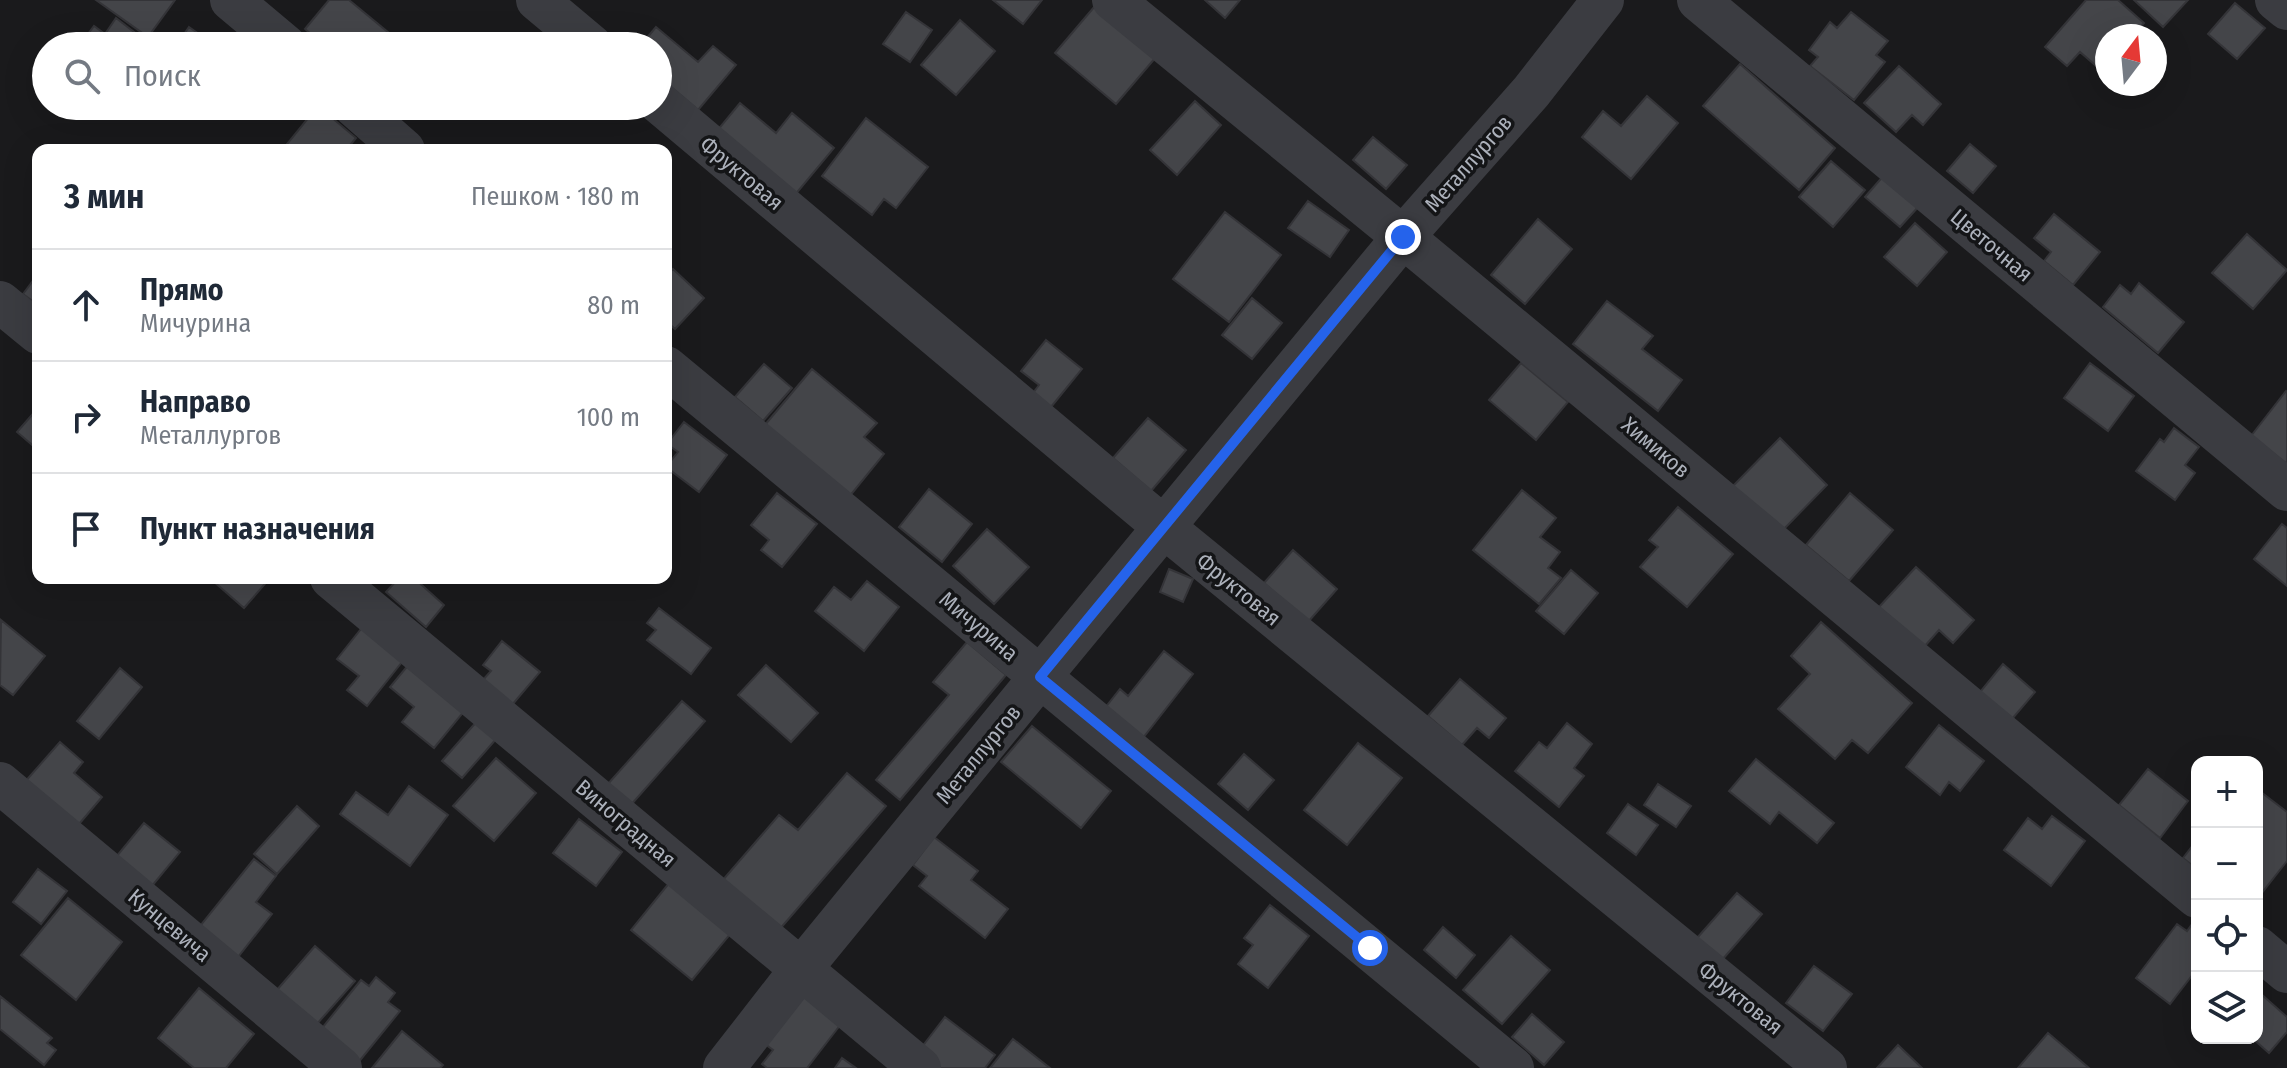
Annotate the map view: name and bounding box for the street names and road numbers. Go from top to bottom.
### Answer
street label: Металлургов [1419,109,1518,217]
street label: Фруктовая [695,131,789,216]
street label: Цветочная [1945,203,2038,287]
street label: Химиков [1616,411,1695,484]
street label: Фруктовая [1191,547,1286,631]
street label: Мичурина [934,586,1023,667]
street label: Металлургов [930,699,1027,809]
street label: Виноградная [570,774,681,873]
street label: Кунцевича [123,883,217,968]
street label: Фруктовая [1693,956,1788,1040]

